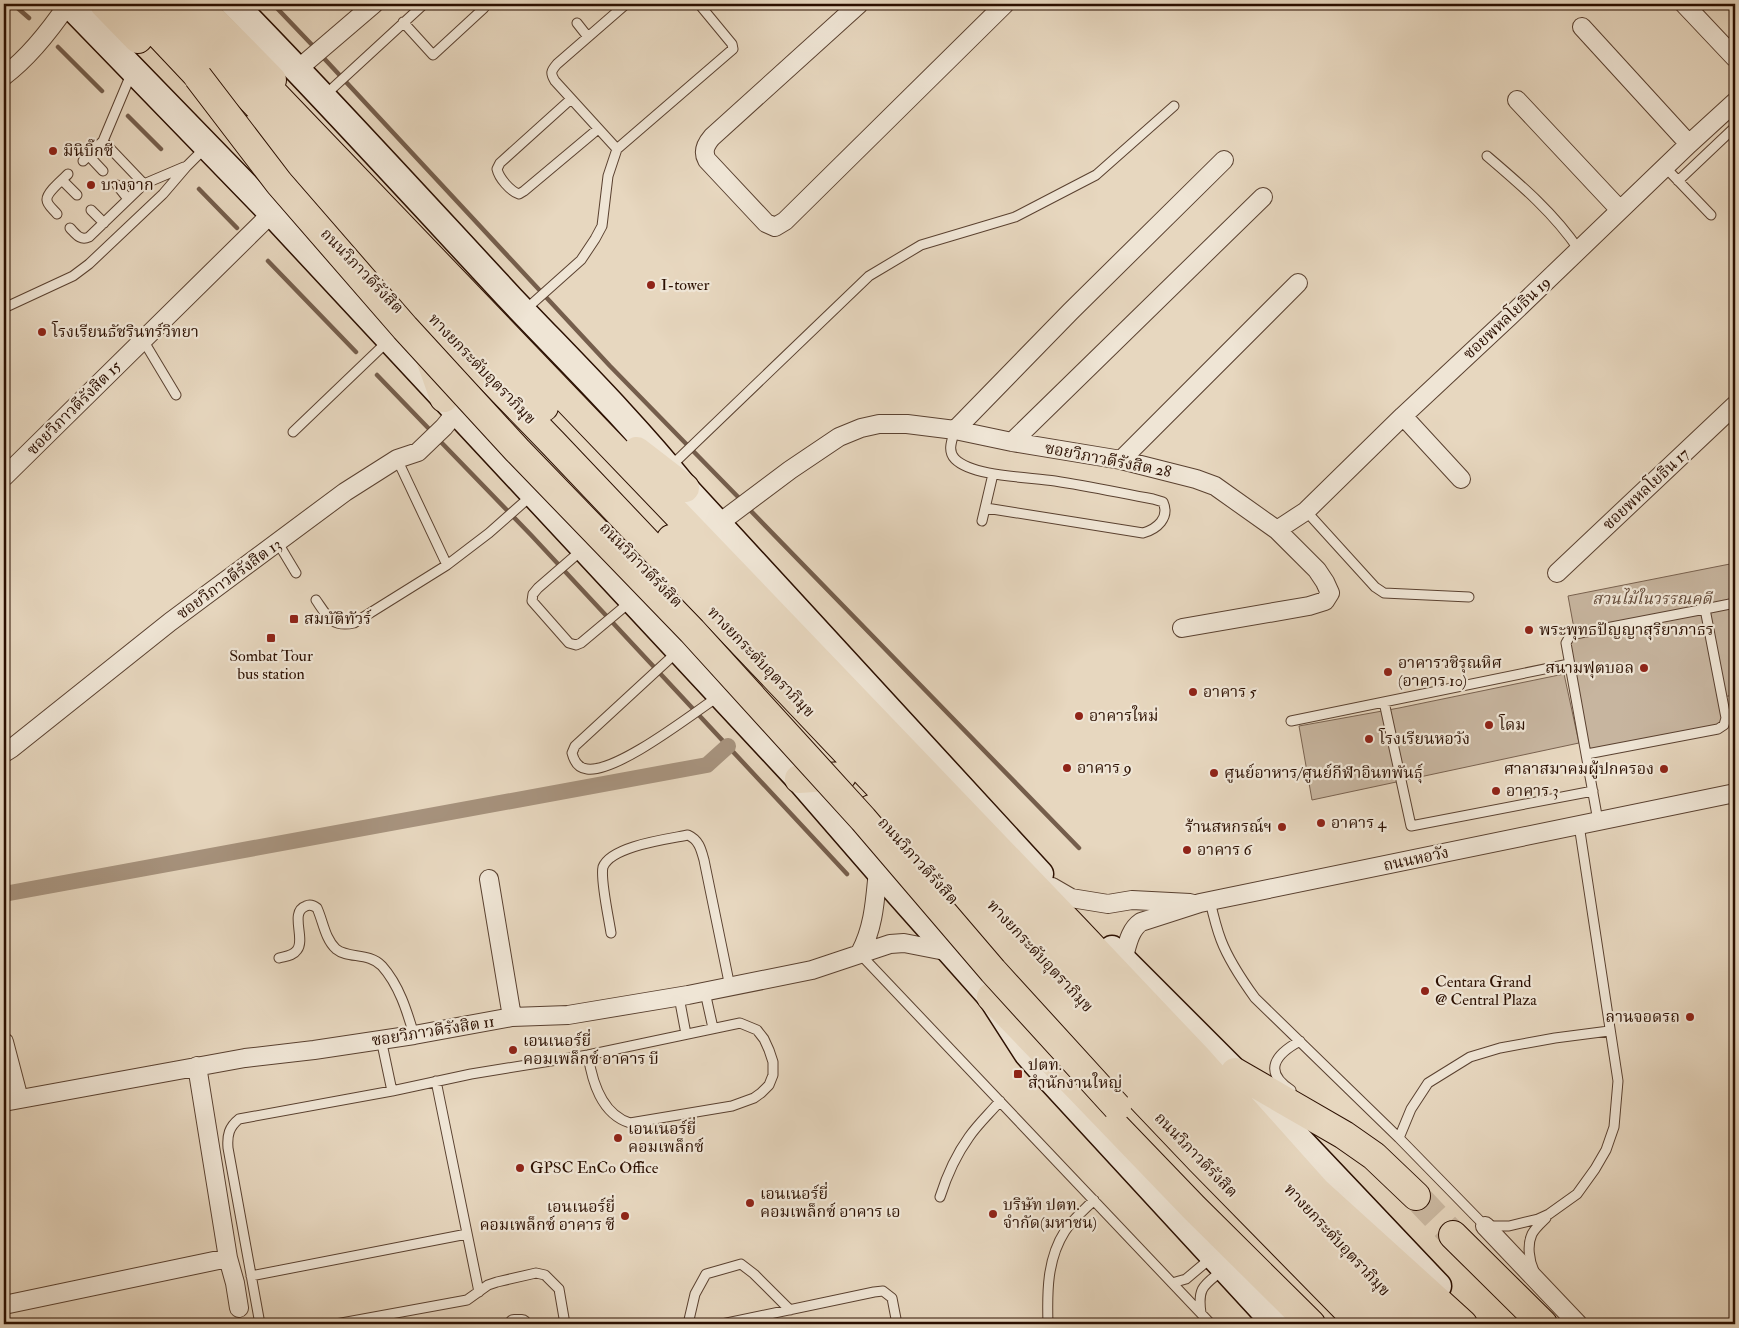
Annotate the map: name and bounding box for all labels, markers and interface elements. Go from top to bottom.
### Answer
place label: มินิบิ๊กซี [63,139,114,161]
marker: มินิบิ๊กซี [47,145,59,157]
place label: บางจาก [101,175,154,195]
marker: บางจาก [85,179,97,191]
street label: ถนนวิภาวดีรังสิต [316,224,408,318]
street label: ซอยพหลโยธิน 19 [1458,272,1555,364]
place label: I-tower [661,275,709,295]
marker: I-tower [645,279,657,291]
street label: ทางยกระดับอุตราภิมุข [423,309,540,429]
place label: โรงเรียนธัชรินทร์วิทยา [51,321,199,342]
marker: โรงเรียนธัชรินทร์วิทยา [36,326,48,338]
street label: ซอยวิภาวดีรังสิต 15 [23,357,125,459]
street label: ซอยวิภาวดีรังสิต 28 [1043,438,1173,482]
street label: ซอยพหลโยธิน 17 [1598,443,1694,534]
street label: ถนนวิภาวดีรังสิต [595,518,687,612]
street label: ซอยวิภาวดีรังสิต 13 [173,534,285,624]
park label: สวนไม้ในวรรณคดี [1592,587,1714,609]
street label: ทางยกระดับอุตราภิมุข [702,602,819,722]
place label: สมบัติทัวร์ [304,609,372,629]
marker: สมบัติทัวร์ [288,613,300,625]
place label: พระพุทธปัญญาสุริยาภาธร [1539,620,1714,641]
marker: พระพุทธปัญญาสุริยาภาธร [1523,624,1535,636]
marker: Sombat Tour bus station [265,632,277,644]
place label: Sombat Tour bus station [229,646,313,684]
place label: อาคารวชิรุณหิศ (อาคาร 10) [1398,653,1502,691]
place label: สนามฟุตบอล [1545,658,1634,679]
marker: สนามฟุตบอล [1638,662,1650,674]
marker: อาคารวชิรุณหิศ (อาคาร 10) [1382,666,1394,678]
place label: อาคาร 5 [1203,682,1257,702]
marker: อาคาร 5 [1187,686,1199,698]
place label: อาคารใหม่ [1089,705,1158,726]
marker: อาคารใหม่ [1073,710,1085,722]
place label: โดม [1498,714,1526,735]
marker: โดม [1483,719,1495,731]
place label: โรงเรียนหอวัง [1378,728,1470,749]
marker: โรงเรียนหอวัง [1363,733,1375,745]
place label: อาคาร 9 [1077,758,1132,778]
place label: ศาลาสมาคมผู้ปกครอง [1504,759,1654,779]
marker: อาคาร 9 [1061,762,1073,774]
place label: ศูนย์อาหาร/ศูนย์กีฬาอินทพันธุ์ [1224,763,1423,784]
marker: ศาลาสมาคมผู้ปกครอง [1658,763,1670,775]
marker: ศูนย์อาหาร/ศูนย์กีฬาอินทพันธุ์ [1208,767,1220,779]
place label: อาคาร 3 [1506,781,1559,801]
marker: อาคาร 3 [1490,785,1502,797]
street label: ถนนวิภาวดีรังสิต [873,813,963,909]
place label: อาคาร 4 [1331,813,1388,833]
place label: ร้านสหกรณ์ฯ [1185,817,1272,837]
marker: อาคาร 4 [1315,817,1327,829]
marker: ร้านสหกรณ์ฯ [1276,821,1288,833]
place label: อาคาร 6 [1197,840,1253,860]
street label: ถนนหอวัง [1381,842,1451,876]
marker: อาคาร 6 [1181,844,1193,856]
street label: ทางยกระดับอุตราภิมุข [982,896,1097,1017]
place label: Centara Grand @ Central Plaza [1435,972,1537,1010]
marker: Centara Grand @ Central Plaza [1419,985,1431,997]
place label: ลานจอดรถ [1606,1007,1680,1027]
street label: ซอยวิภาวดีรังสิต 11 [370,1011,496,1051]
marker: ลานจอดรถ [1684,1011,1696,1023]
place label: เอนเนอร์ยี่ คอมเพล็กซ์ อาคาร บี [523,1029,659,1069]
marker: เอนเนอร์ยี่ คอมเพล็กซ์ อาคาร บี [507,1044,519,1056]
place label: ปตท. สำนักงานใหญ่ [1028,1055,1122,1093]
marker: ปตท. สำนักงานใหญ่ [1012,1068,1024,1080]
street label: ถนนวิภาวดีรังสิต [1150,1108,1242,1202]
place label: เอนเนอร์ยี่ คอมเพล็กซ์ [628,1117,704,1157]
marker: เอนเนอร์ยี่ คอมเพล็กซ์ [612,1132,624,1144]
place label: GPSC EnCo Office [530,1158,659,1178]
marker: GPSC EnCo Office [514,1162,526,1174]
street label: ทางยกระดับอุตราภิมุข [1279,1180,1394,1301]
place label: เอนเนอร์ยี่ คอมเพล็กซ์ อาคาร เอ [760,1182,901,1222]
place label: เอนเนอร์ยี่ คอมเพล็กซ์ อาคาร ซี [479,1195,615,1235]
place label: บริษัท ปตท. จำกัด(มหาชน) [1003,1195,1097,1233]
marker: เอนเนอร์ยี่ คอมเพล็กซ์ อาคาร เอ [744,1197,756,1209]
marker: บริษัท ปตท. จำกัด(มหาชน) [987,1208,999,1220]
marker: เอนเนอร์ยี่ คอมเพล็กซ์ อาคาร ซี [619,1210,631,1222]

